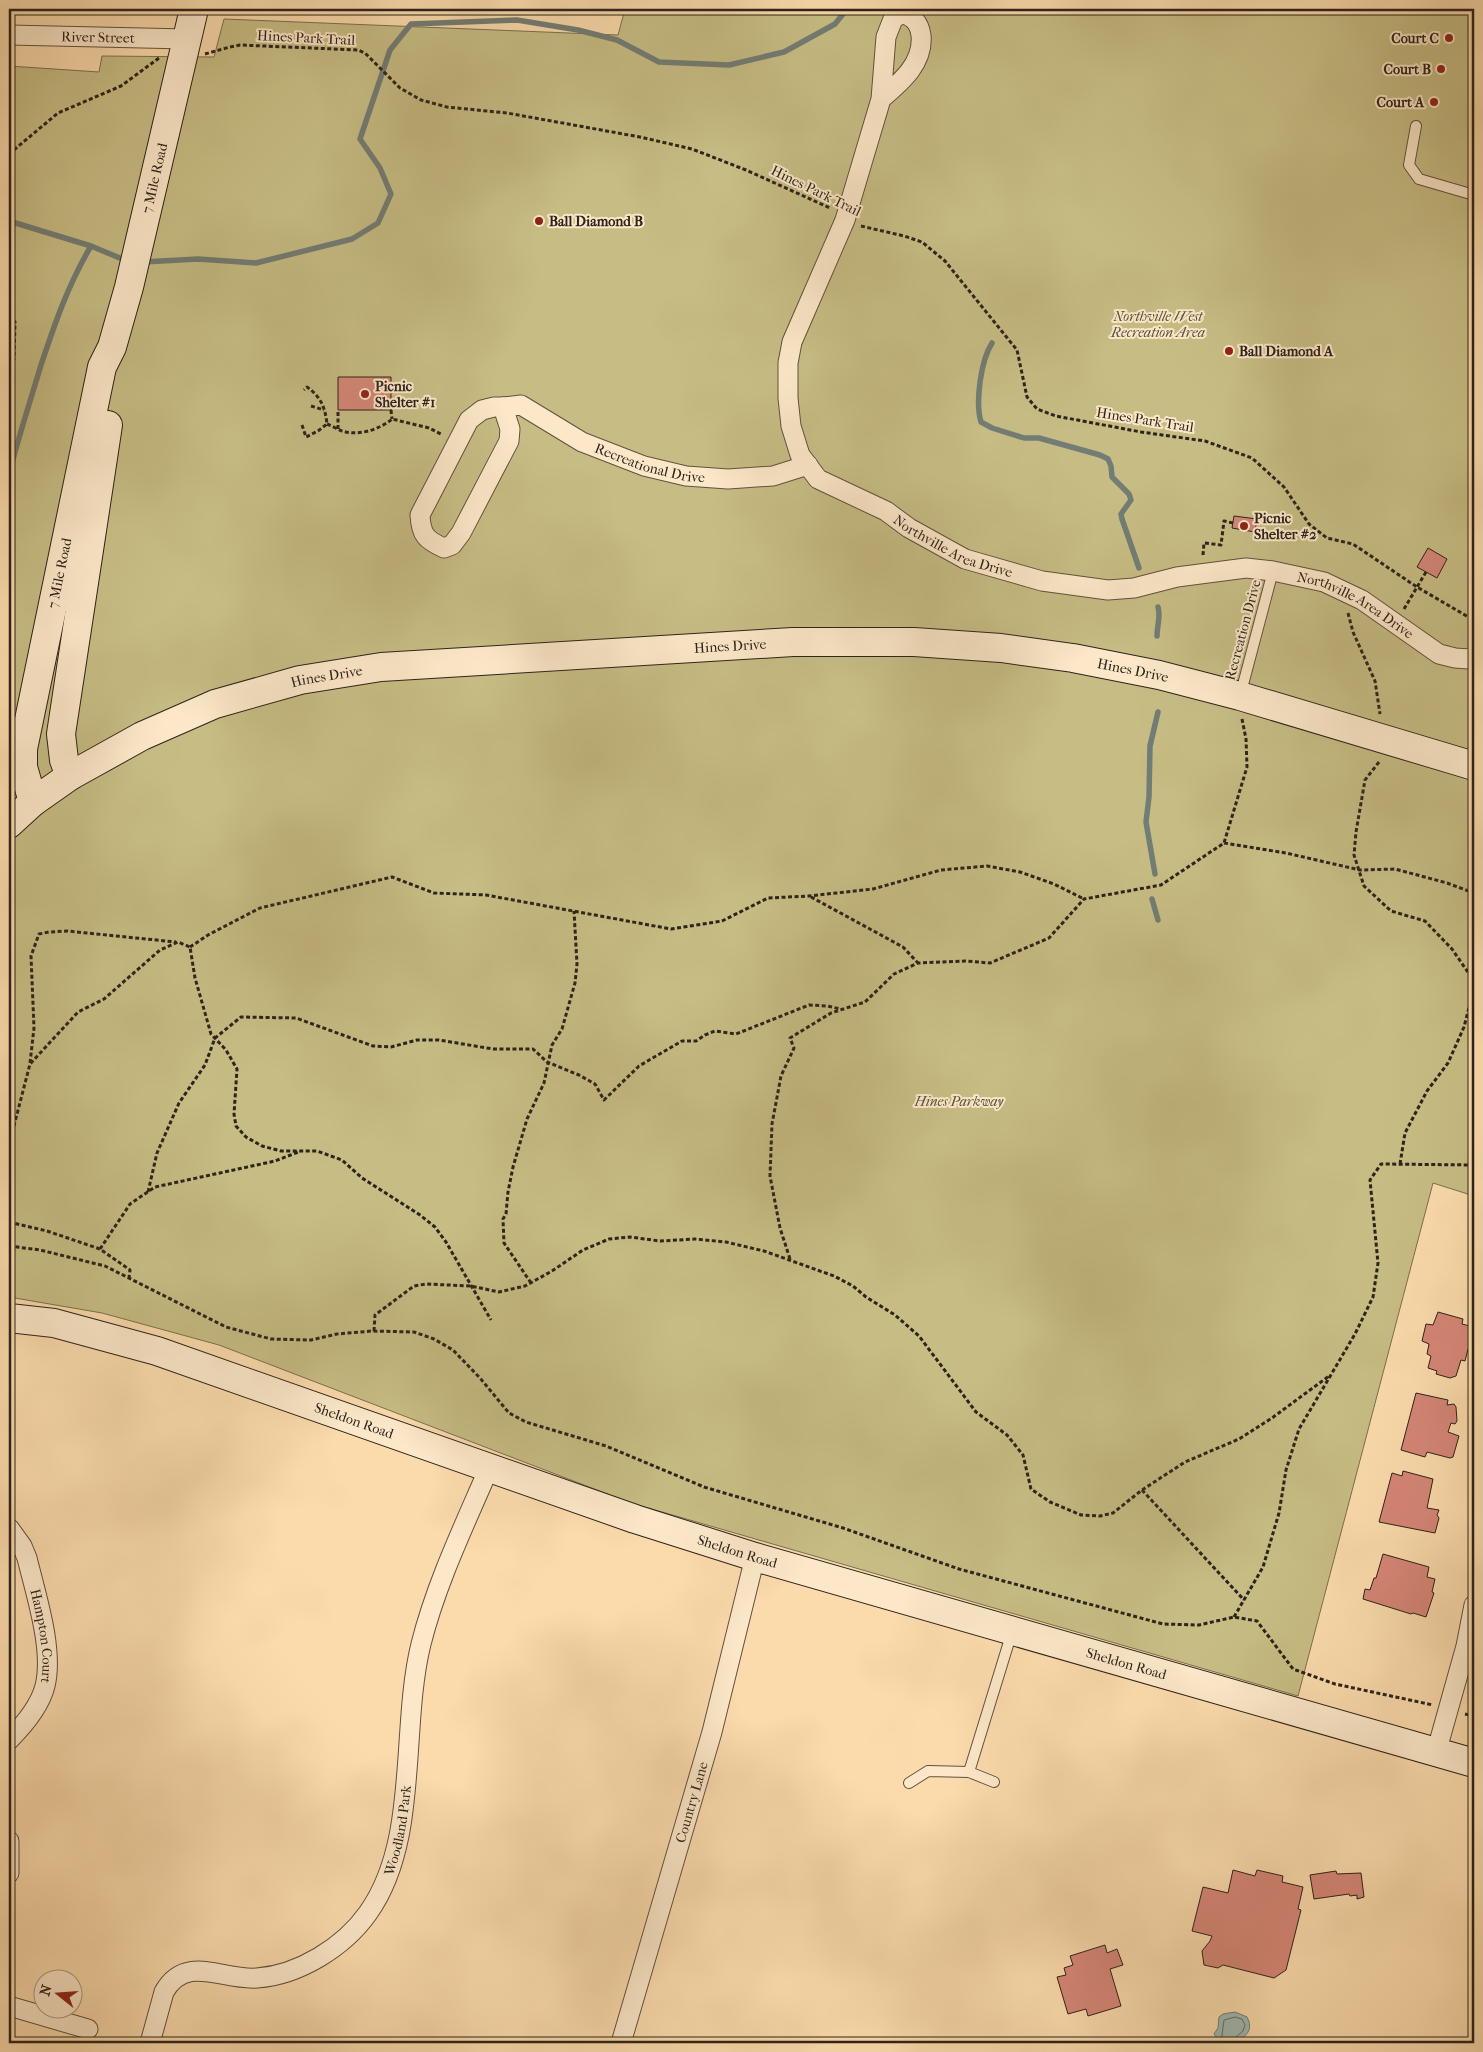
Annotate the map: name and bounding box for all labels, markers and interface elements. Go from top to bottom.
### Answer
street label: Hines Park Trail [257,27,356,49]
street label: River Street [61,28,135,46]
place label: Court C [1391,30,1439,47]
marker: Court C [1443,32,1455,44]
place label: Court B [1384,61,1431,78]
marker: Court B [1435,63,1447,75]
place label: Court A [1377,94,1425,111]
marker: Court A [1428,96,1440,108]
street label: 7 Mile Road [138,141,171,215]
street label: Hines Park Trail [768,162,864,220]
place label: Ball Diamond B [549,213,643,230]
marker: Ball Diamond B [533,215,545,227]
park label: Northville West Recreation Area [1110,308,1205,341]
place label: Ball Diamond A [1239,343,1334,360]
marker: Ball Diamond A [1223,345,1235,357]
place label: Picnic Shelter #1 [375,378,435,411]
marker: Picnic Shelter #1 [359,388,371,400]
street label: Hines Park Trail [1095,404,1195,436]
street label: Recreational Drive [592,439,706,486]
place label: Picnic Shelter #2 [1254,510,1317,543]
street label: Northville Area Drive [890,511,1015,581]
marker: Picnic Shelter #2 [1238,520,1250,532]
street label: 7 Mile Road [44,536,75,610]
street label: Northville Area Drive [1296,568,1417,642]
street label: Recreation Drive [1221,578,1265,682]
street label: Hines Drive [693,635,767,656]
street label: Hines Drive [1096,654,1171,686]
street label: Hines Drive [289,662,364,691]
park label: Hines Parkway [914,1093,1004,1110]
street label: Sheldon Road [312,1399,396,1442]
street label: Sheldon Road [695,1531,780,1572]
street label: Hampton Court [27,1587,56,1685]
street label: Sheldon Road [1084,1644,1169,1683]
street label: Country Lane [672,1759,711,1845]
street label: Woodland Park [380,1784,414,1879]
north arrow [32,1970,82,2020]
text: N [36,1982,56,1998]

